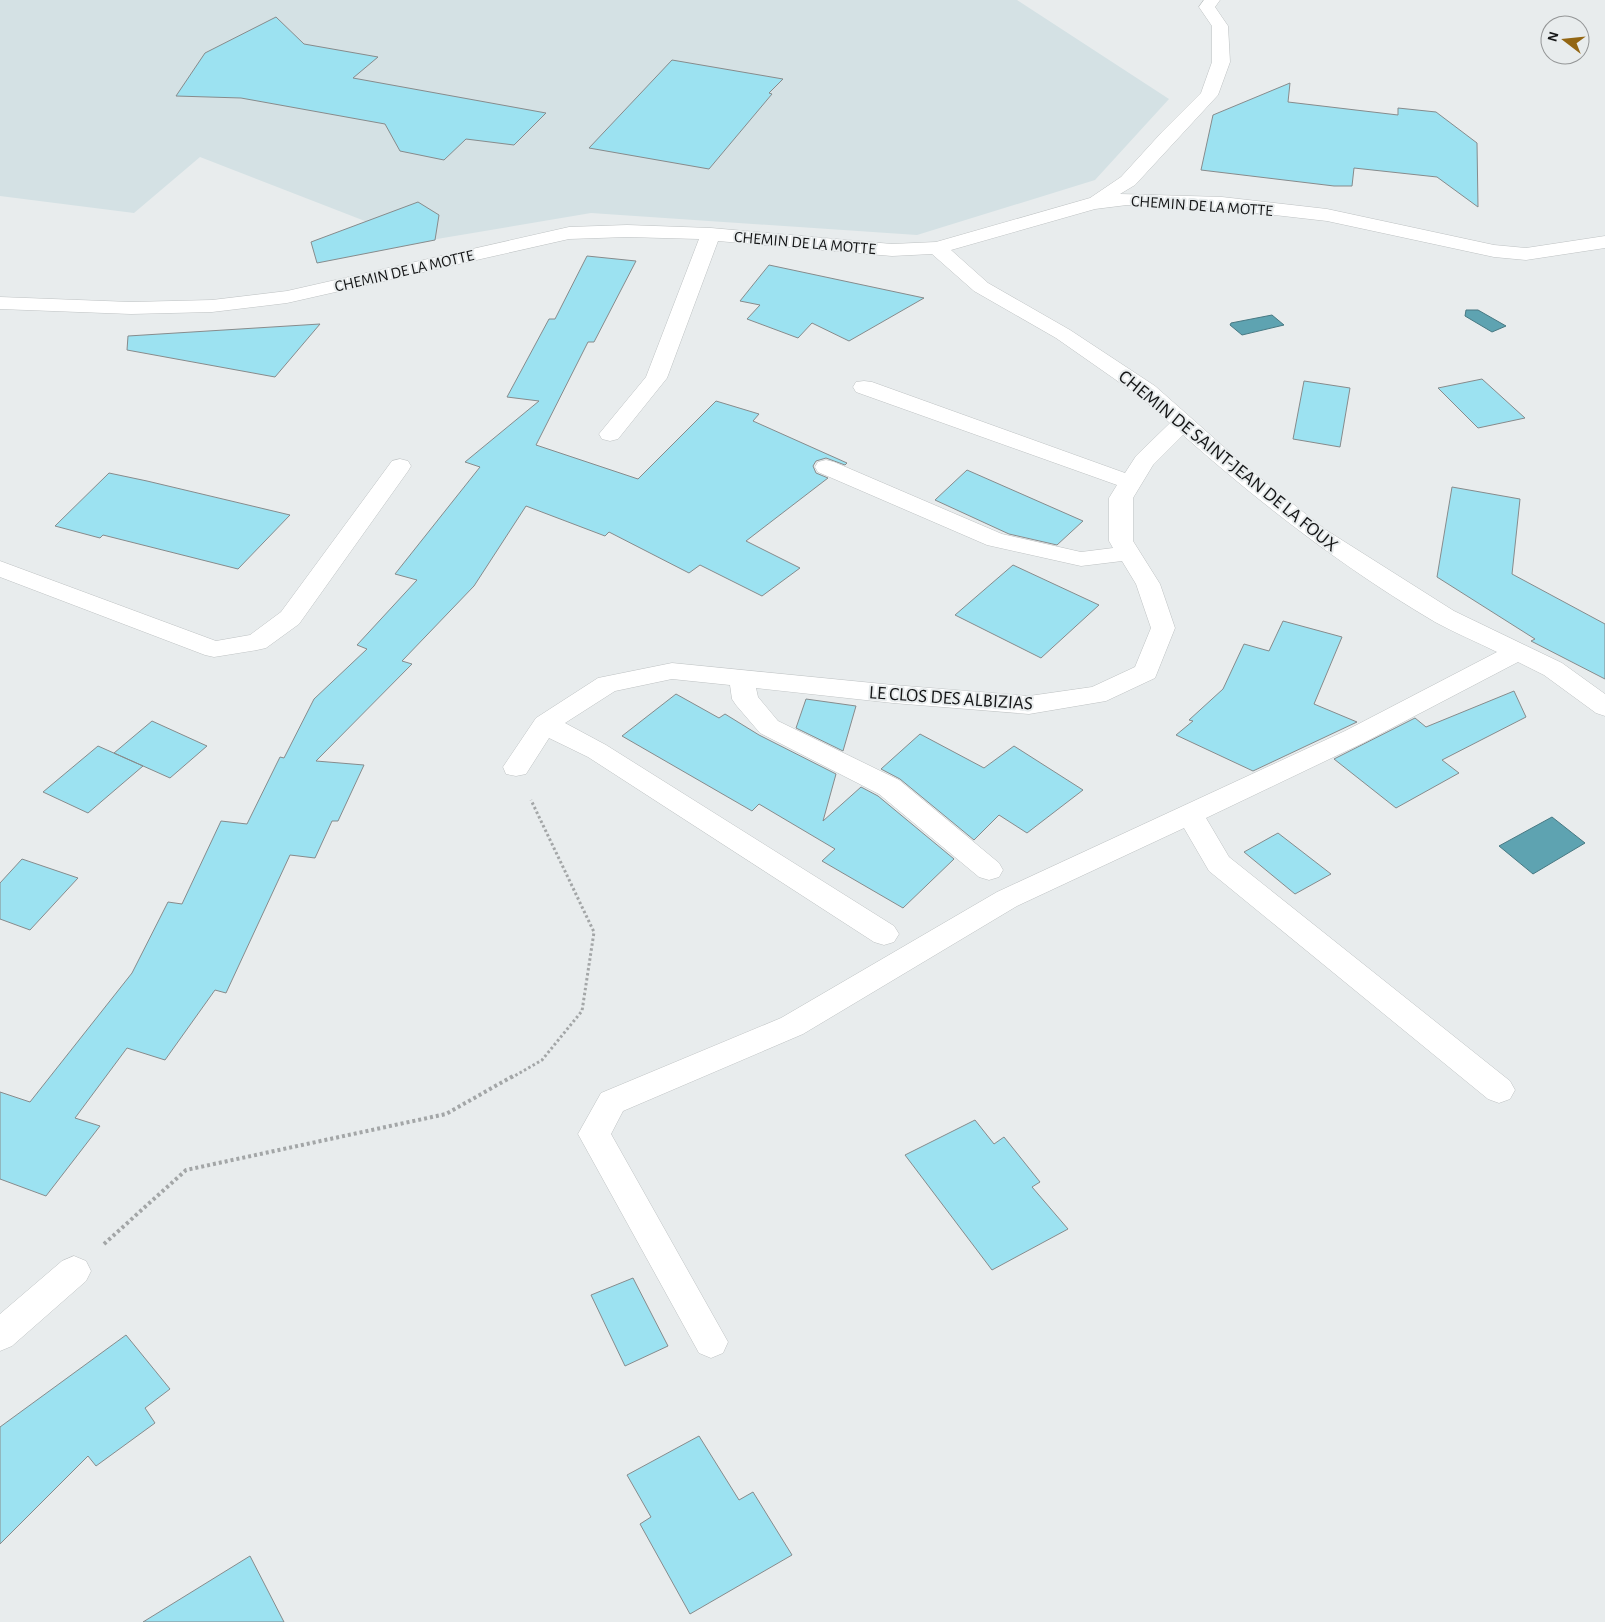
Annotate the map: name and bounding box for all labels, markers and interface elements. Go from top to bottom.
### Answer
north arrow [1540,15,1590,65]
text: N [1545,30,1562,43]
street label: CHEMIN DE LA MOTTE [1130,193,1274,219]
street label: CHEMIN DE LA MOTTE [733,229,877,257]
street label: CHEMIN DE LA MOTTE [333,247,476,295]
street label: CHEMIN DE SAINT-JEAN DE LA FOUX [1115,367,1341,555]
street label: LE CLOS DES ALBIZIAS [868,683,1034,714]

